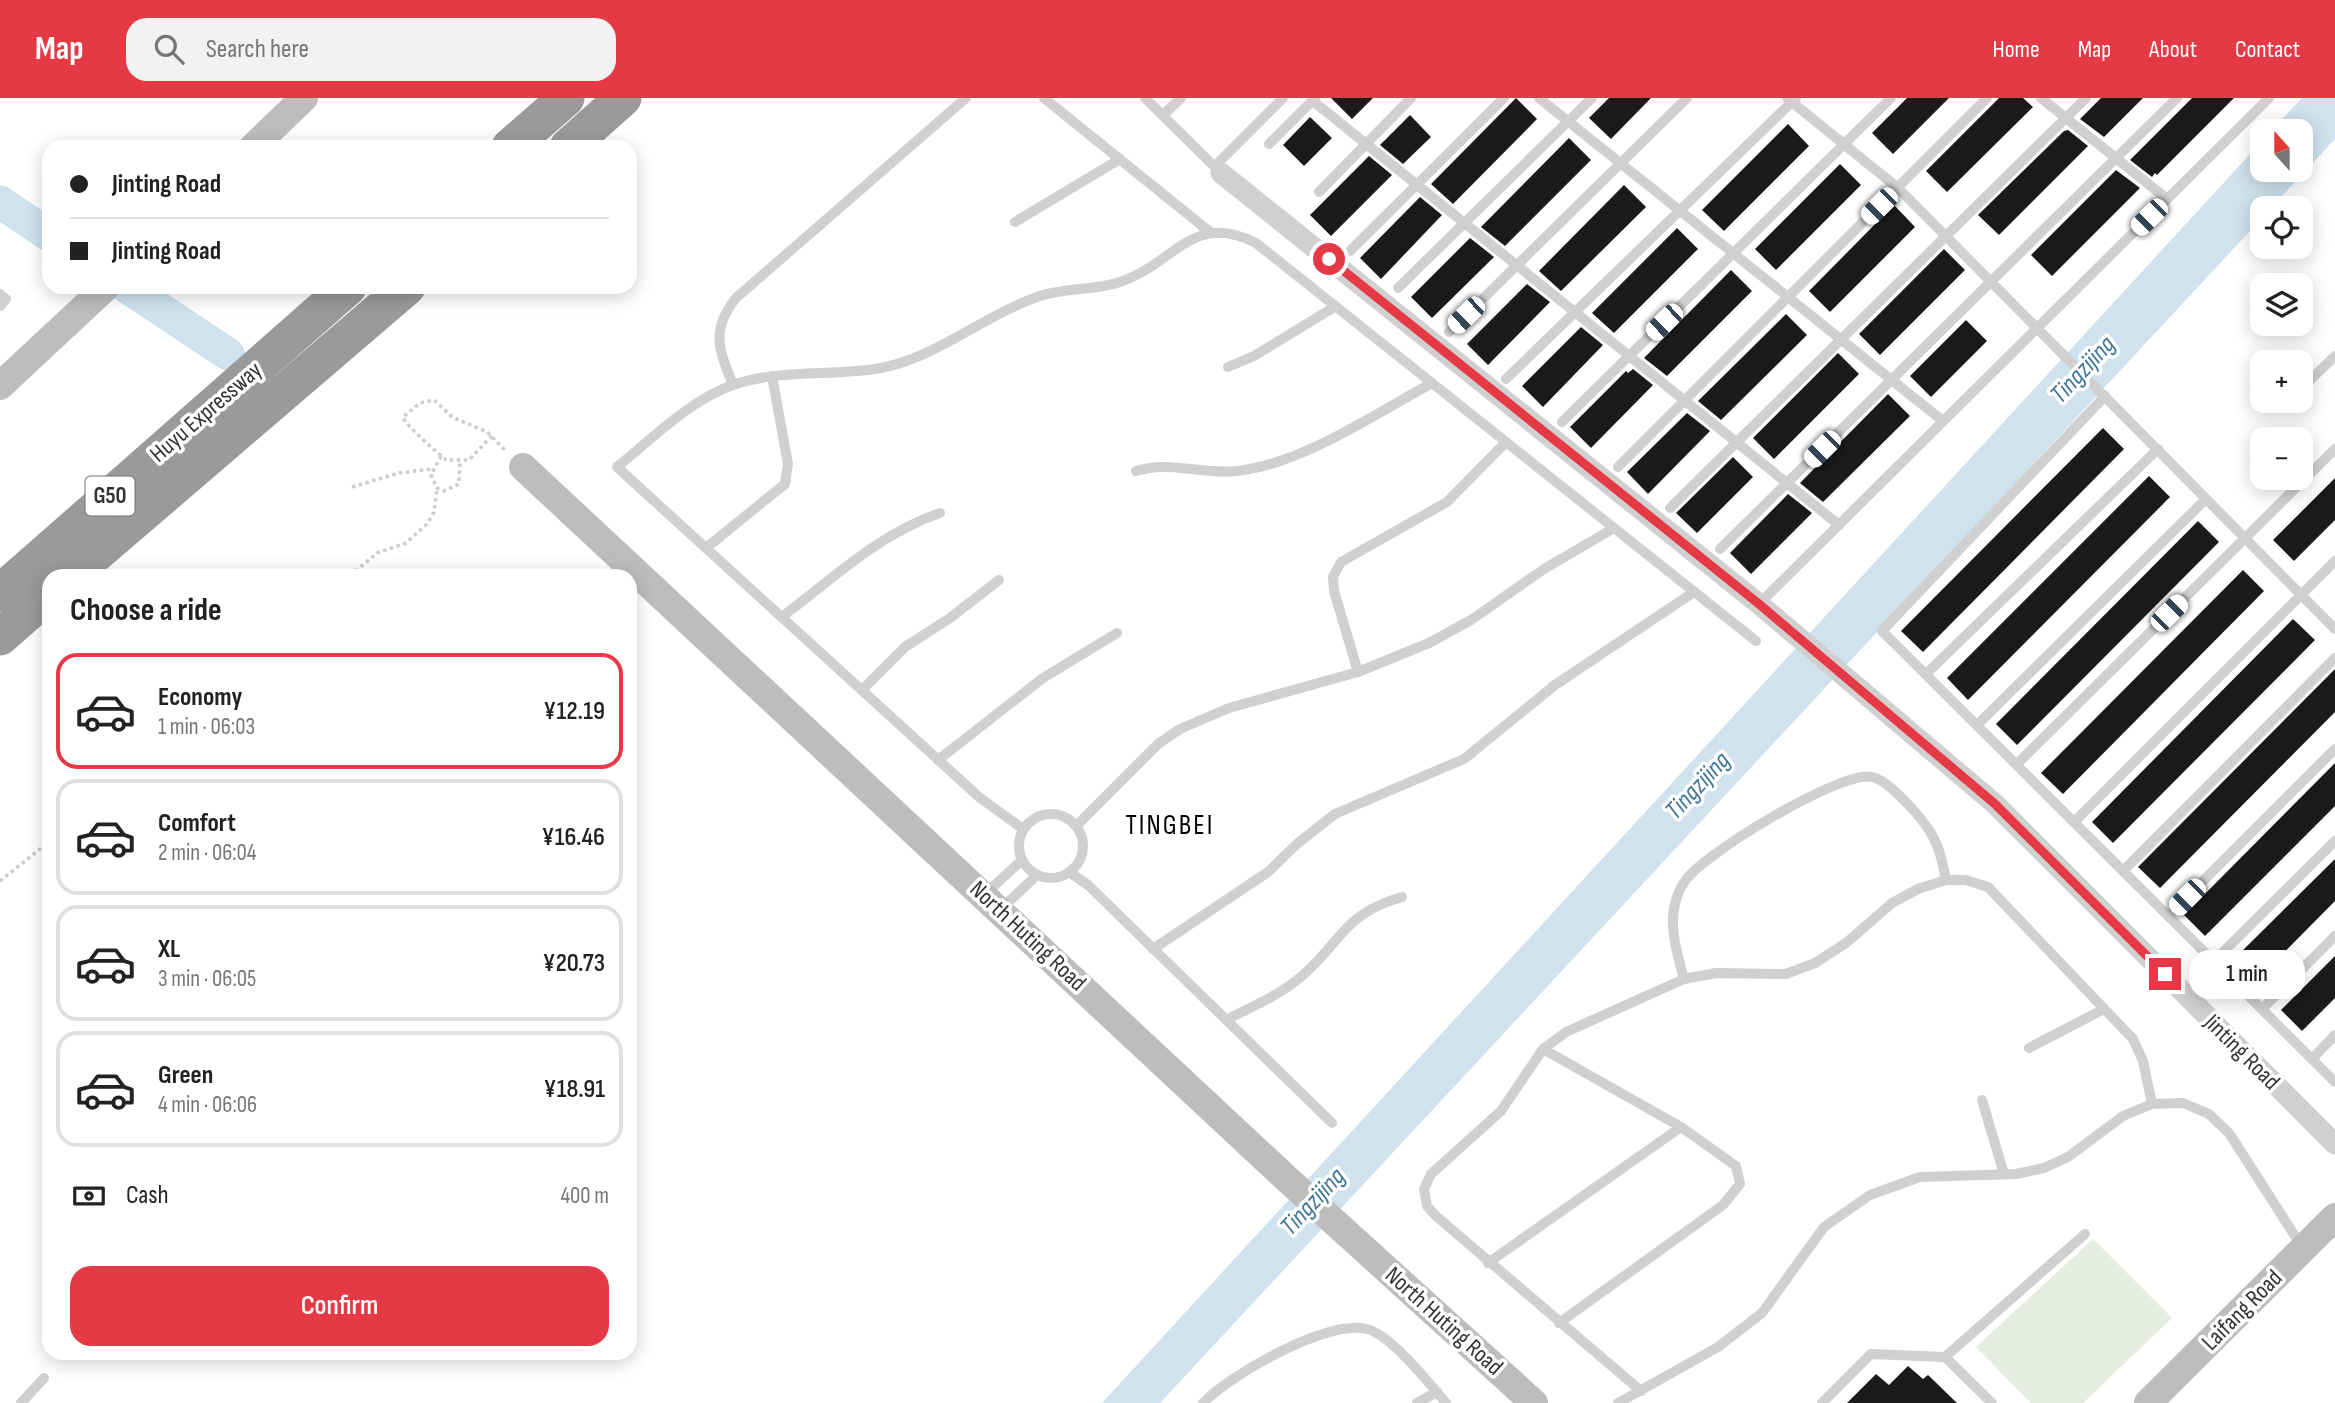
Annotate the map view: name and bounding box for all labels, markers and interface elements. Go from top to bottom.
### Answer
search box [126,18,616,81]
text: Map [35,29,84,69]
icon: search [150,30,188,68]
text: Search here [206,34,309,65]
text: Home [1992,35,2040,64]
text: Map [2078,35,2111,64]
text: About [2149,35,2197,64]
text: Contact [2235,35,2300,64]
north arrow [2250,119,2314,182]
map controls [2250,119,2313,490]
text: Jinting Road [112,169,221,200]
car [1857,184,1902,228]
car [2127,195,2172,239]
button: locate [2250,196,2313,259]
text: Jinting Road [112,236,221,267]
route start [1313,243,1345,275]
button: layers [2250,273,2313,336]
car [1444,293,1489,337]
car [1642,300,1687,344]
water label: Tingzijing [2044,329,2122,410]
button: + [2250,350,2313,413]
street label: Huyu Expressway [144,356,268,468]
car [1800,427,1845,471]
button: − [2250,427,2313,490]
road number: G50 [86,476,134,516]
text: Choose a ride [70,591,222,630]
car [2147,591,2192,635]
icon: car [74,680,137,743]
text: Economy [158,682,242,713]
text: ¥12.19 [543,696,605,727]
text: 1 min · 06:03 [158,713,255,741]
water label: Tingzijing [1659,745,1737,826]
icon: car [74,806,137,869]
text: Comfort [158,808,236,839]
district label: TINGBEI [1126,809,1214,842]
text: ¥16.46 [542,822,605,853]
text: 2 min · 06:04 [158,839,256,867]
street label: North Huting Road [964,875,1092,997]
car [2165,875,2210,919]
icon: car [74,932,137,995]
text: XL [158,934,180,965]
text: ¥20.73 [542,948,605,979]
callout: 1 min [2190,950,2305,998]
route end [2149,958,2181,990]
text: 1 min [2226,960,2268,988]
text: 3 min · 06:05 [158,965,256,993]
street label: Jinting Road [2197,1007,2286,1096]
icon: car [74,1058,137,1121]
text: Green [158,1060,213,1091]
text: ¥18.91 [543,1074,605,1105]
text: 4 min · 06:06 [158,1091,257,1119]
water label: Tingzijing [1274,1161,1352,1242]
icon: cash [70,1177,108,1215]
text: Cash [126,1180,169,1211]
text: 400 m [560,1182,609,1210]
street label: North Huting Road [1379,1261,1509,1381]
street label: Laifang Road [2196,1264,2288,1356]
button: Confirm [70,1266,609,1346]

